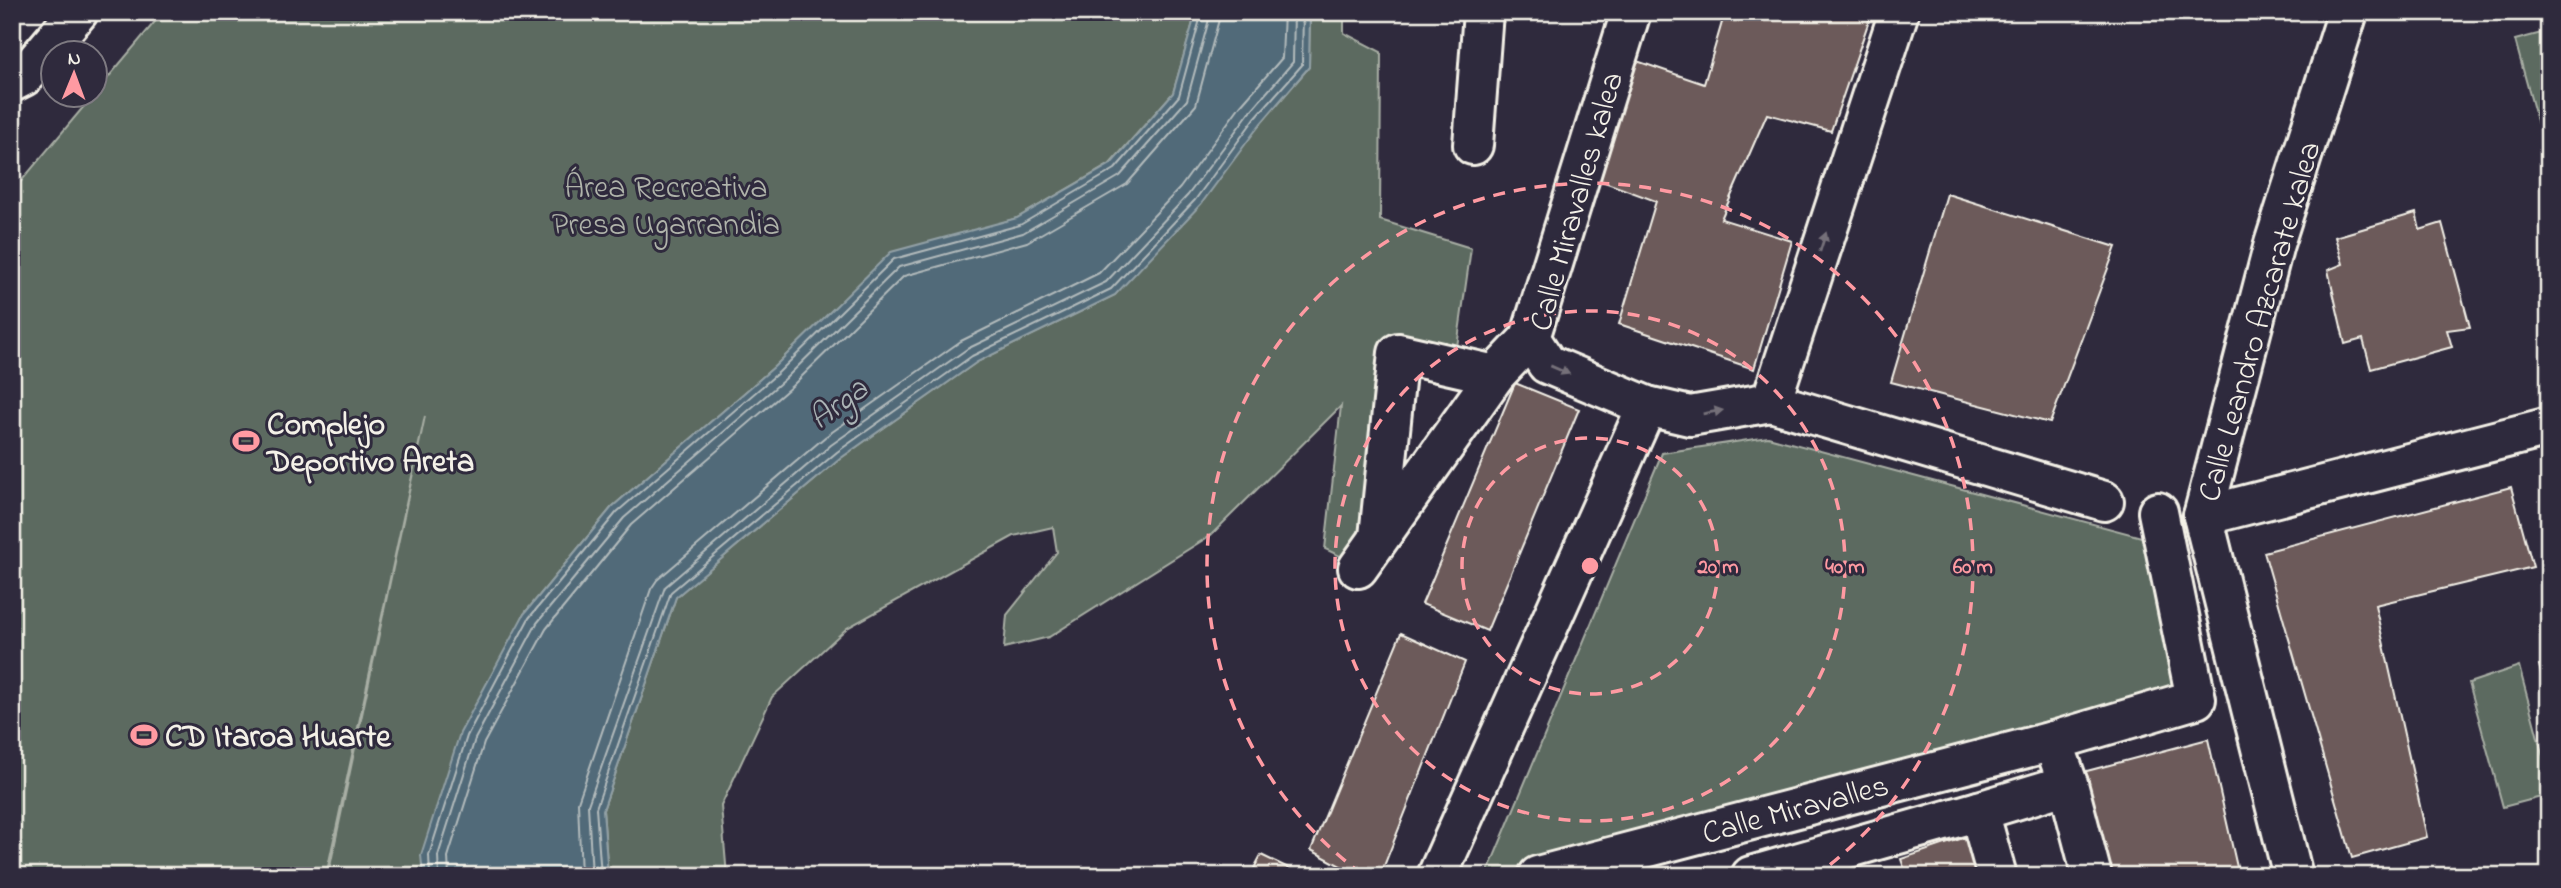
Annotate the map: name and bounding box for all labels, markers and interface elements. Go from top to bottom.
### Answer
north arrow [38,38,108,108]
text: N [68,46,81,73]
street label: Calle Miravalles kalea [1519,67,1638,337]
street label: Calle Leandro Azcarate kalea [2187,136,2335,508]
park label: Área Recreativa Presa Ugarrandia [552,166,780,250]
one-way arrow [1819,231,1829,252]
one-way arrow [1550,364,1571,375]
water label: Arga [800,367,881,444]
place label: Complejo Deportivo Areta [265,403,474,487]
one-way arrow [1702,406,1724,417]
sports icon: Complejo Deportivo Areta [231,426,261,456]
text: 20 m [1696,553,1739,583]
text: 40 m [1825,553,1865,583]
text: 60 m [1953,553,1993,583]
centre of rings [1578,554,1602,578]
place label: CD Itaroa Huarte [165,715,392,762]
sports icon: CD Itaroa Huarte [129,720,159,750]
street label: Calle Miravalles [1697,764,1894,859]

